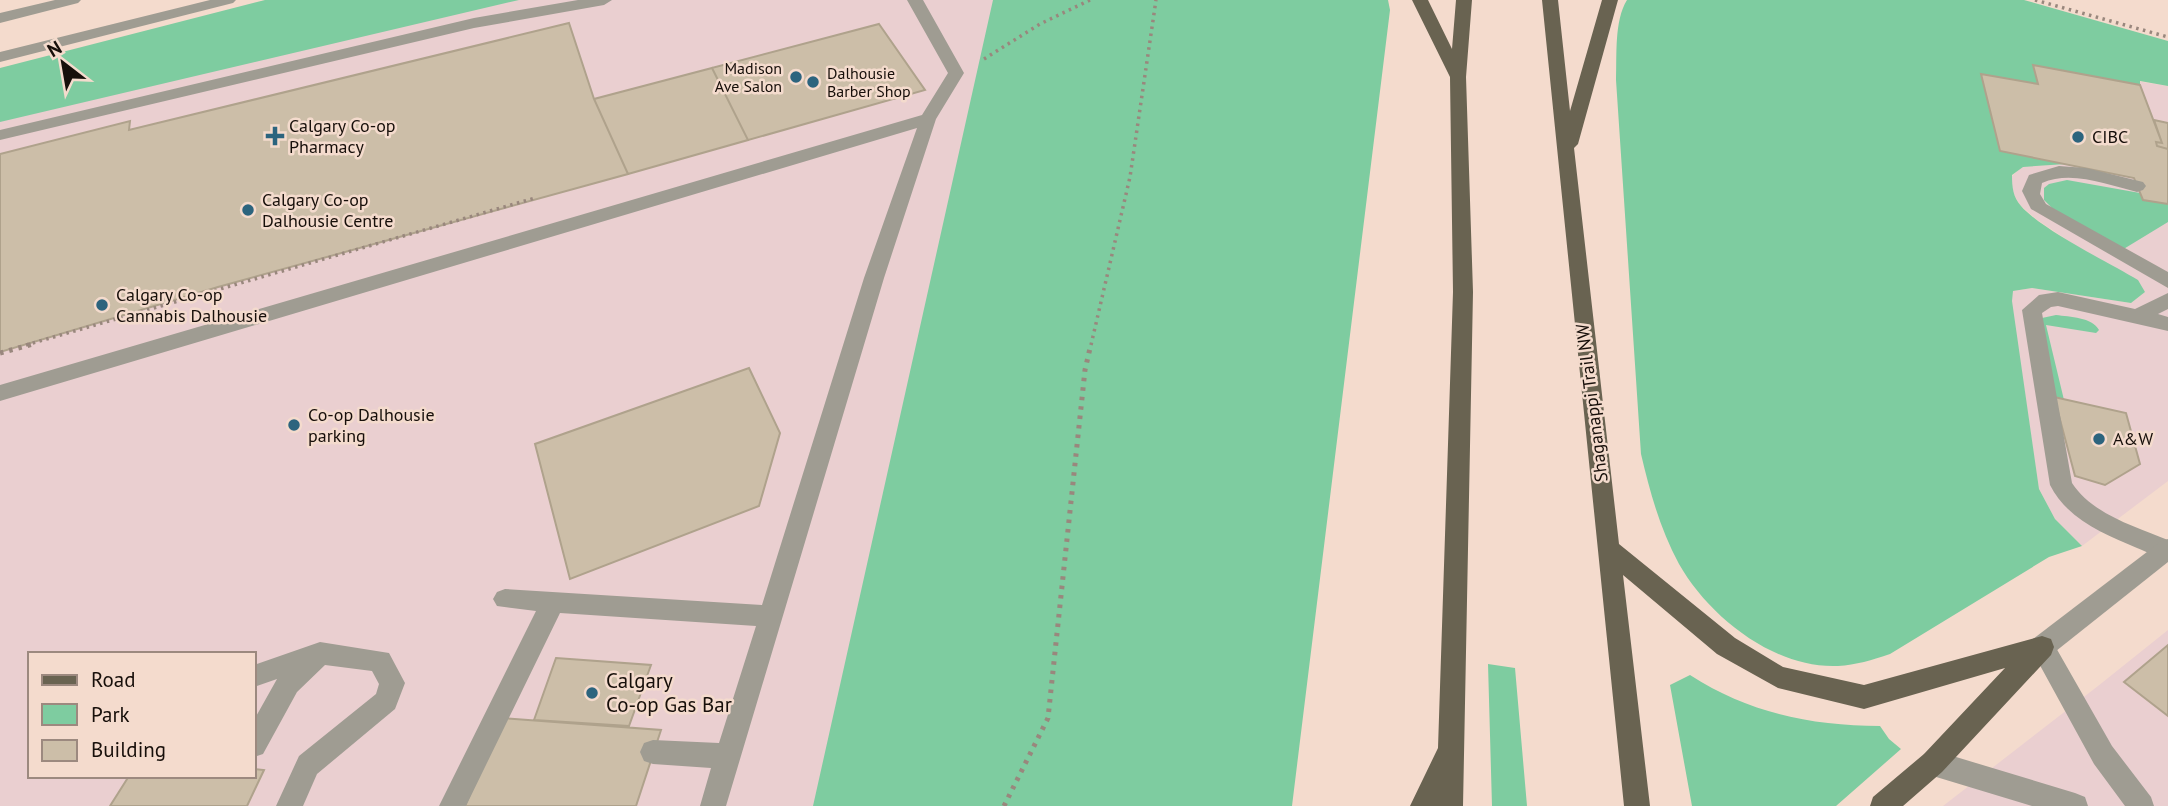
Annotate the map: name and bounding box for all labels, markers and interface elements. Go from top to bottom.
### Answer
north arrow [28,28,98,98]
text: N [43,35,66,62]
place label: Madison Ave Salon [715,58,782,96]
place label: Dalhousie Barber Shop [827,63,911,101]
marker: Madison Ave Salon [788,69,804,85]
marker: Dalhousie Barber Shop [805,74,821,90]
place label: Calgary Co-op Pharmacy [289,114,396,158]
place label: CIBC [2092,125,2128,148]
marker: Calgary Co-op Pharmacy [267,128,283,144]
marker: CIBC [2070,129,2086,145]
place label: Calgary Co-op Dalhousie Centre [262,188,394,232]
marker: Calgary Co-op Dalhousie Centre [240,202,256,218]
place label: Calgary Co-op Cannabis Dalhousie [116,283,267,327]
marker: Calgary Co-op Cannabis Dalhousie [94,297,110,313]
street label: Shaganappi Trail NW [1570,323,1613,484]
place label: Co-op Dalhousie parking [308,403,435,447]
marker: Co-op Dalhousie parking [286,417,302,433]
place label: A&W [2113,427,2153,450]
marker: A&W [2091,431,2107,447]
legend [28,652,256,778]
text: Road [91,666,135,693]
place label: Calgary Co-op Gas Bar [606,667,732,718]
marker: Calgary Co-op Gas Bar [584,685,600,701]
text: Park [91,701,130,728]
text: Building [91,736,166,763]

